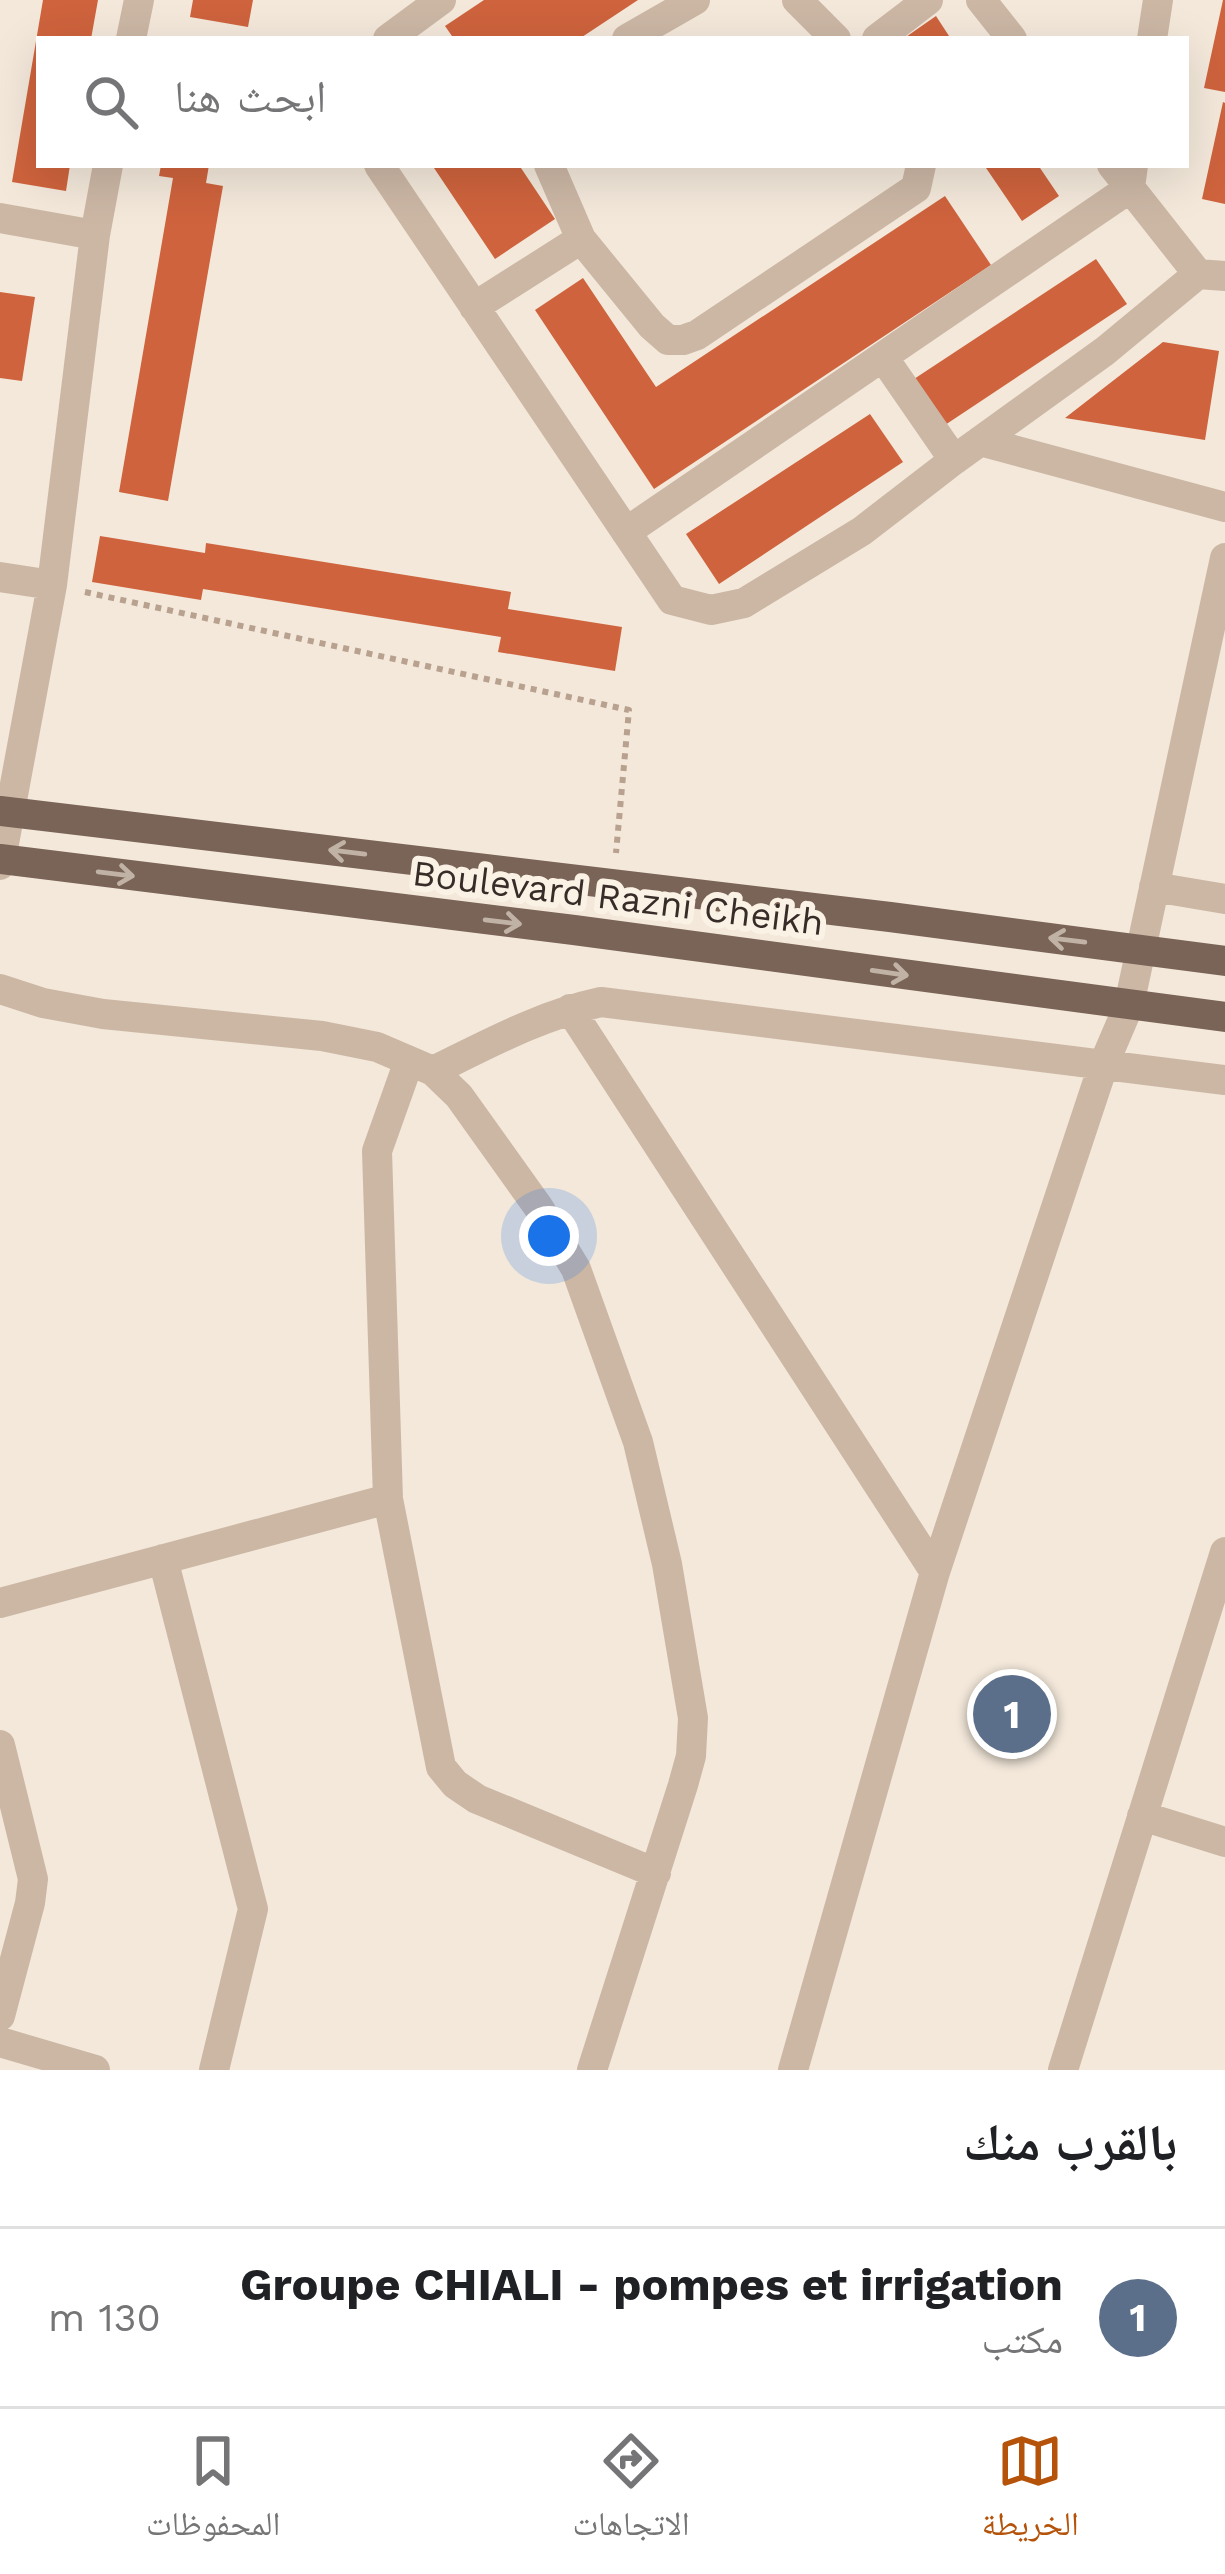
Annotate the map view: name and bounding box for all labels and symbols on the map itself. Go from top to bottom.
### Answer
one-way arrow [328,840,367,862]
street label: Boulevard Razni Cheikh [410,852,826,944]
one-way arrow [96,863,135,885]
one-way arrow [483,911,522,933]
one-way arrow [1049,928,1088,950]
one-way arrow [870,962,909,984]
your location [519,1206,579,1266]
pin: 1 [973,1669,1051,1759]

